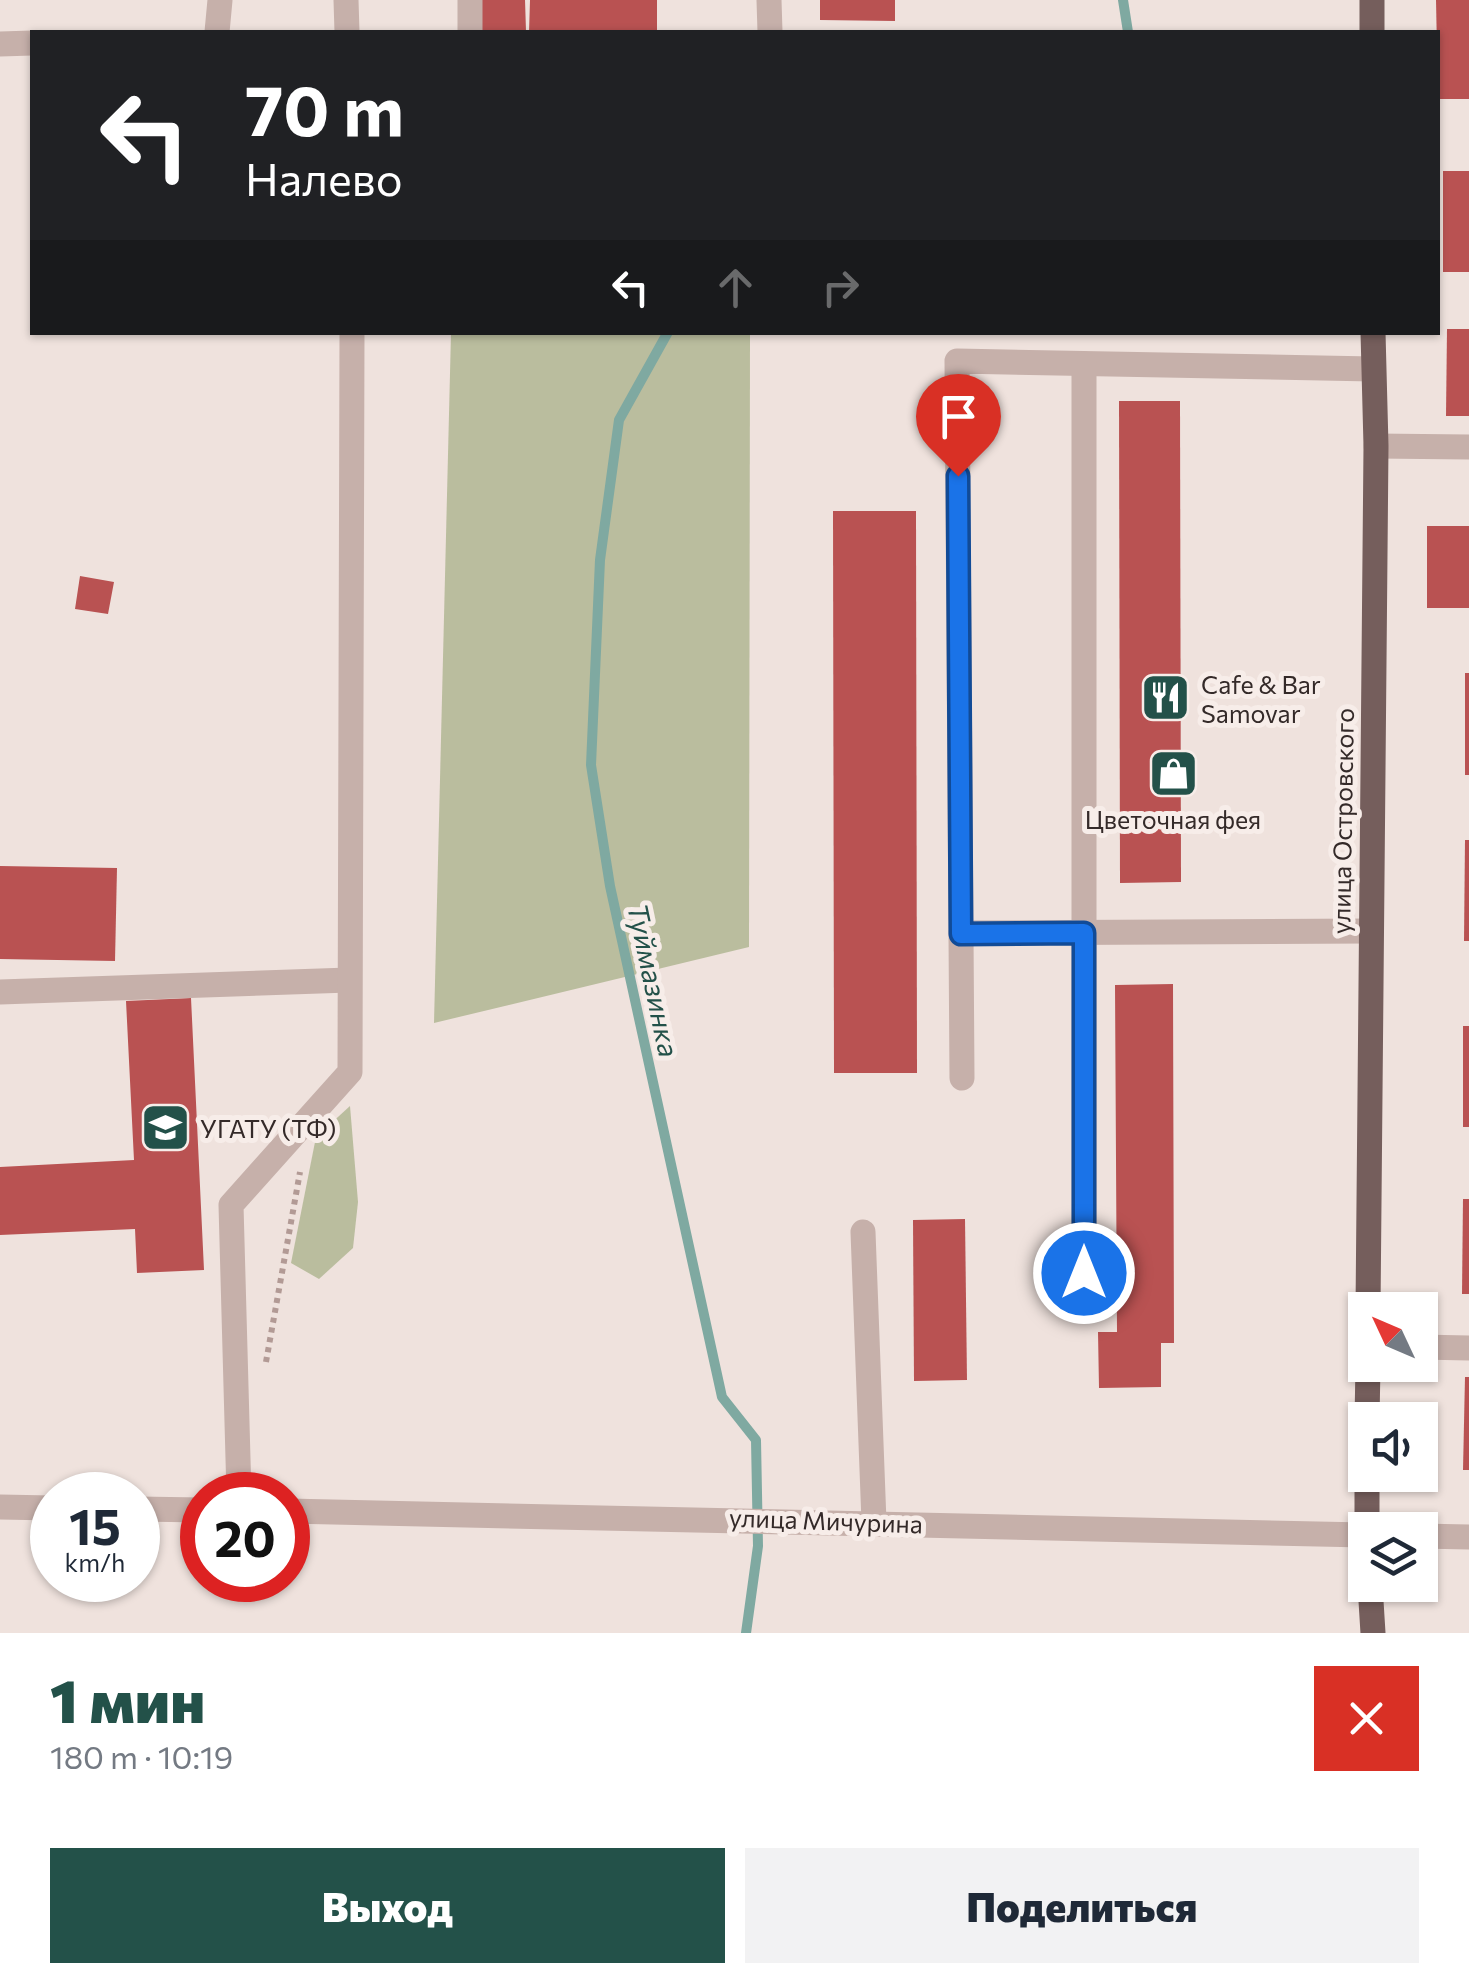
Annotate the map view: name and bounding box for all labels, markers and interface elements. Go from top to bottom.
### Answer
text: 70 m [245,65,404,150]
icon: left [80,70,210,200]
text: Налево [245,150,403,205]
icon: left [603,260,658,315]
icon: ahead [708,260,763,315]
icon: right [813,260,868,315]
pin [916,374,1001,477]
icon: arrive [931,389,986,444]
place label: Cafe & Bar Samovar [1201,669,1321,728]
restaurant icon: Cafe & Bar Samovar [1140,672,1192,724]
street label: улица Островского [1325,708,1359,934]
shop icon: Цветочная фея [1147,747,1199,799]
place label: Цветочная фея [1085,804,1261,834]
water label: Туймазинка [621,900,687,1060]
school or university icon: УГАТУ (ТФ) [139,1102,191,1154]
place label: УГАТУ (ТФ) [200,1113,336,1143]
position arrow [1032,1221,1136,1325]
north arrow [1348,1292,1438,1382]
map controls [1348,1292,1438,1602]
button: sound [1348,1402,1438,1492]
speed limit sign: 20 [180,1472,310,1602]
text: 15 [69,1494,121,1555]
street label: улица Мичурина [729,1502,923,1538]
button: layers [1348,1512,1438,1602]
text: km/h [65,1547,125,1577]
text: 1 мин [50,1662,205,1735]
button: close [1314,1666,1419,1771]
text: 180 m · 10:19 [50,1736,233,1776]
button: Выход [50,1848,725,1963]
button: Поделиться [745,1848,1419,1963]

